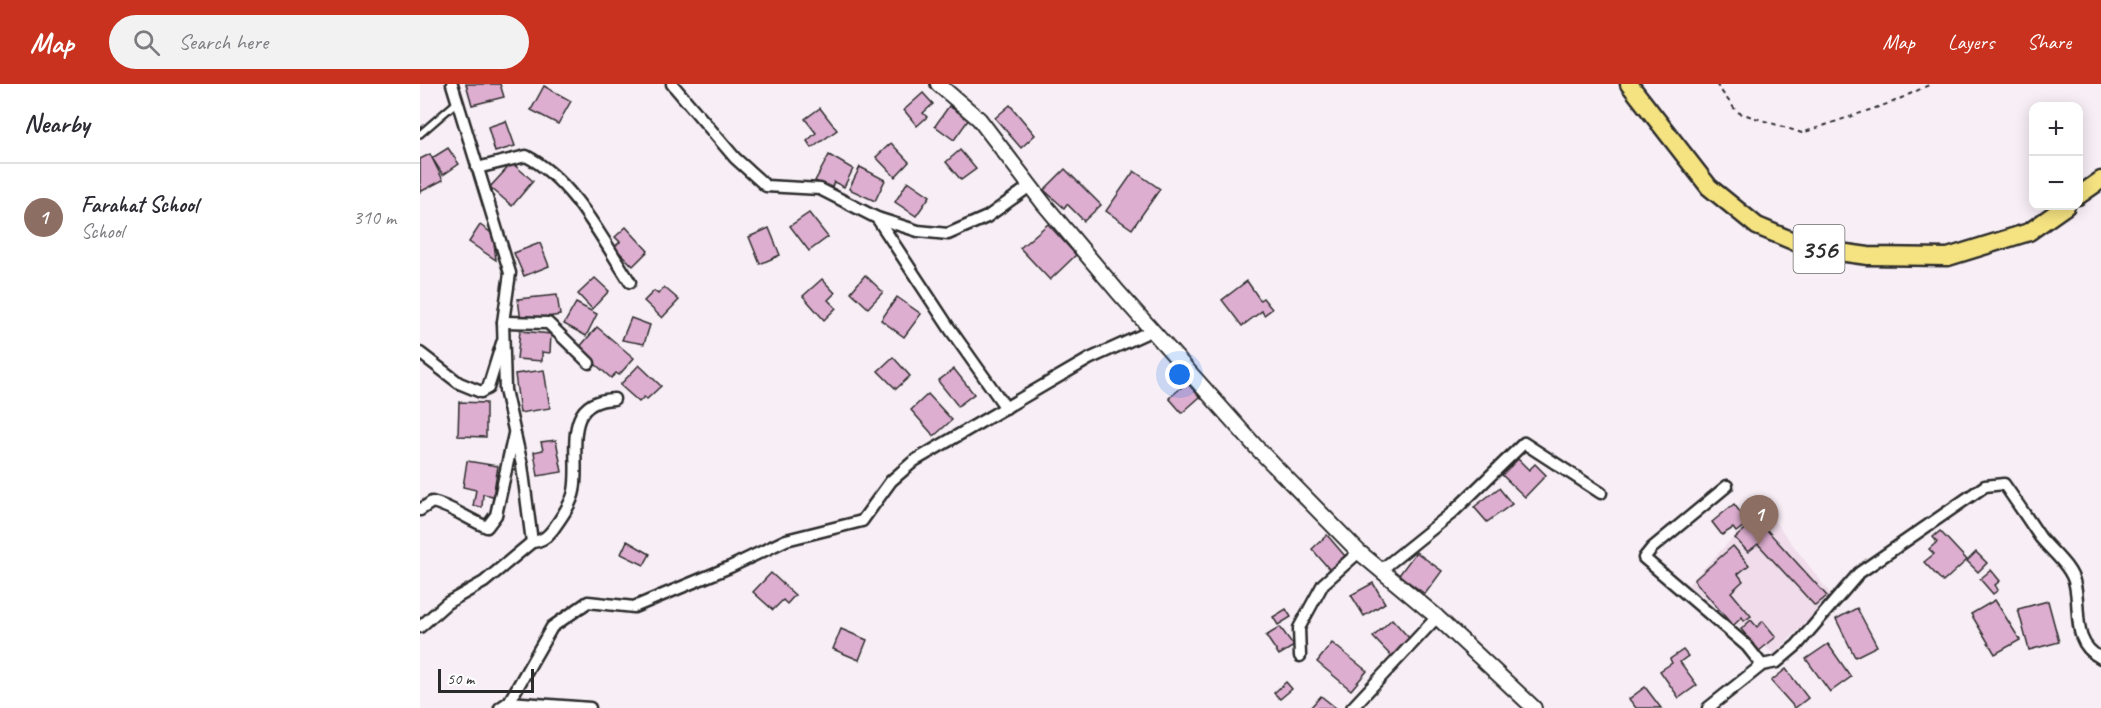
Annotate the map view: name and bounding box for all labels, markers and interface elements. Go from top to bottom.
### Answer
search box [109,15,529,69]
text: Map [30,25,73,60]
icon: search [130,26,163,59]
text: Search here [178,28,268,56]
text: Map [1882,29,1915,55]
text: Layers [1948,29,1994,55]
text: Share [2027,29,2071,55]
map controls [2029,102,2083,210]
button: + [2029,102,2083,156]
text: Nearby [24,107,89,140]
button: − [2029,156,2083,210]
text: Farahat School [81,191,198,219]
text: 1 [39,205,48,230]
text: 310 m [353,205,396,230]
text: School [81,219,124,244]
road number: 356 [1794,225,1844,273]
your location [1165,360,1194,389]
pin: 1 [1740,496,1778,545]
scale bar [438,666,534,694]
text: 50 m [447,669,474,689]

